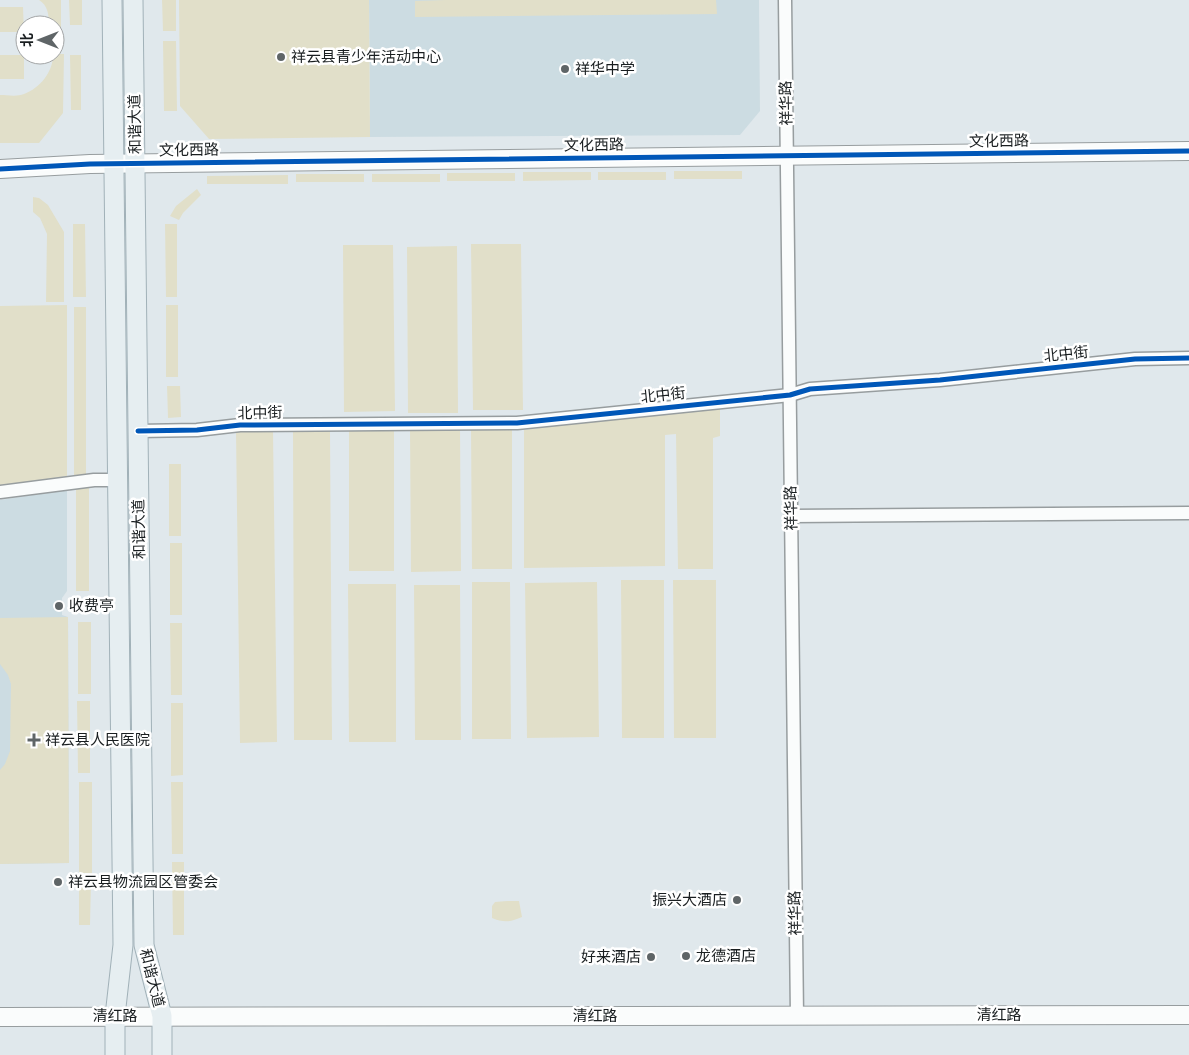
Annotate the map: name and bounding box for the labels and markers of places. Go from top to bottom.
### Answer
place label: 祥云县青少年活动中心 [291,48,441,66]
marker: 祥云县青少年活动中心 [275,51,287,63]
place label: 祥华中学 [575,60,635,78]
marker: 祥华中学 [559,63,571,75]
place label: 收费亭 [69,597,114,615]
marker: 收费亭 [53,600,65,612]
place label: 祥云县人民医院 [45,731,150,749]
marker: 祥云县人民医院 [27,733,41,747]
place label: 祥云县物流园区管委会 [68,873,218,891]
marker: 祥云县物流园区管委会 [52,876,64,888]
place label: 振兴大酒店 [652,891,727,909]
marker: 振兴大酒店 [731,894,743,906]
place label: 龙德酒店 [696,947,756,965]
place label: 好来酒店 [581,948,641,966]
marker: 龙德酒店 [680,950,692,962]
marker: 好来酒店 [645,951,657,963]

